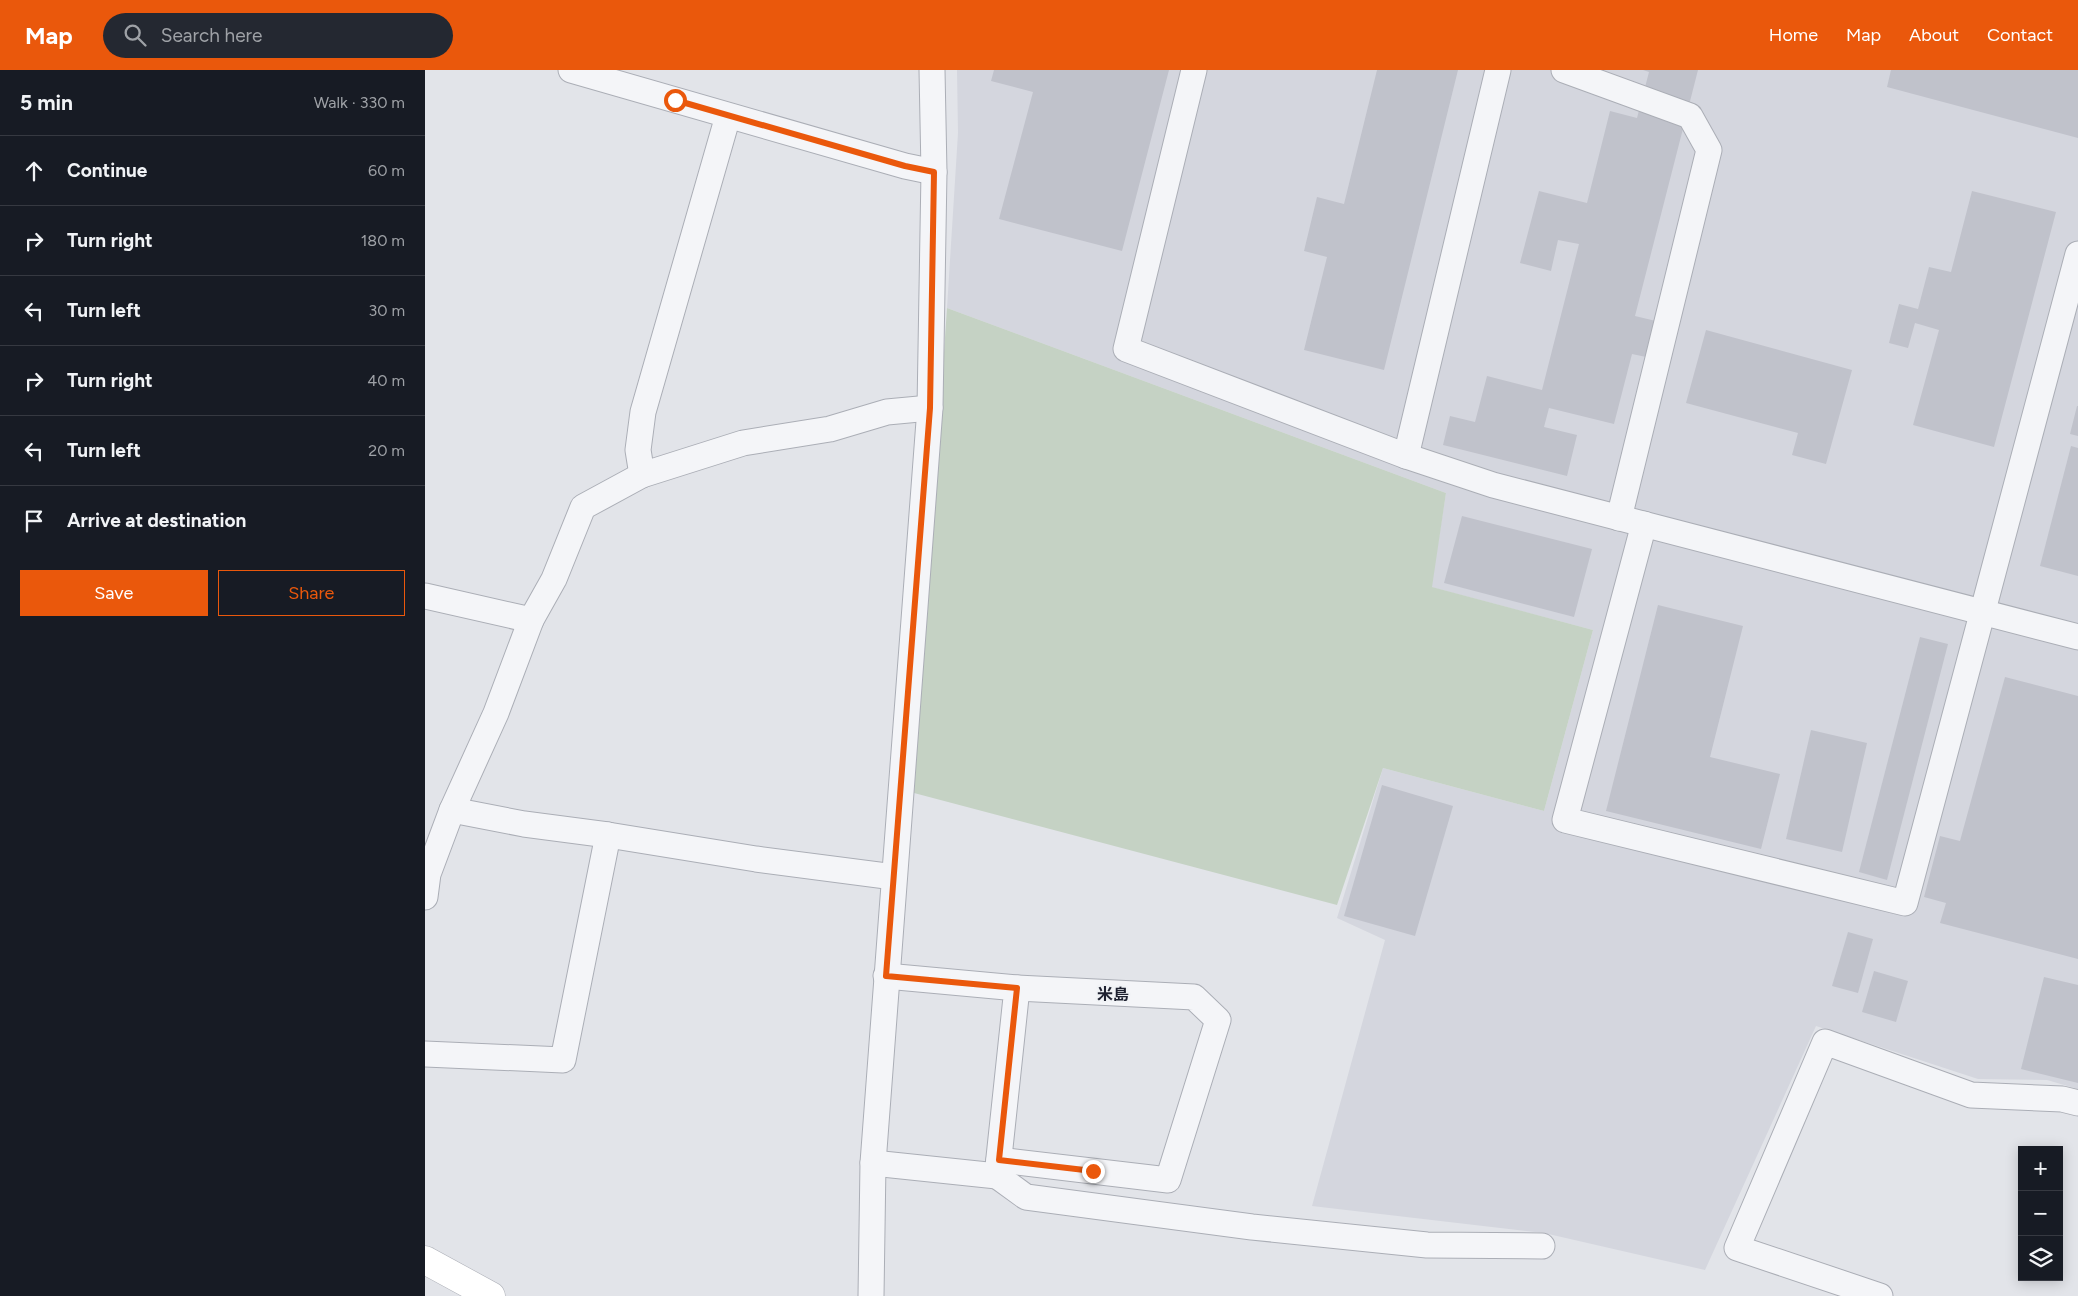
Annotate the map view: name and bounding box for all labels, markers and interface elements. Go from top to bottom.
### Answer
search box [103,13,453,58]
text: Map [25,21,73,50]
icon: search [121,21,149,49]
text: Search here [161,24,262,47]
text: Home [1769,24,1818,46]
text: Map [1846,24,1881,46]
text: About [1909,24,1959,46]
text: Contact [1987,24,2053,46]
route start [664,89,687,112]
text: 5 min [20,90,73,115]
text: Walk · 330 m [314,93,405,112]
icon: ahead [20,157,48,185]
text: Continue [67,159,147,182]
text: 60 m [368,161,405,180]
icon: right [20,227,48,255]
text: Turn right [67,229,153,252]
text: 180 m [361,231,405,250]
icon: left [20,297,48,325]
text: Turn left [67,299,141,322]
text: 30 m [368,301,405,320]
icon: right [20,367,48,395]
text: Turn right [67,369,153,392]
text: 40 m [367,371,405,390]
icon: left [20,437,48,465]
text: Turn left [67,439,141,462]
text: 20 m [368,441,405,460]
icon: arrive [20,507,48,535]
text: Arrive at destination [67,509,246,532]
button: Save [20,570,208,616]
button: Share [218,570,405,616]
district label: 米島 [1097,985,1129,1004]
map controls [2018,1146,2063,1281]
button: + [2018,1146,2063,1191]
route end [1082,1160,1105,1183]
button: − [2018,1191,2063,1236]
button: layers [2018,1236,2063,1281]

